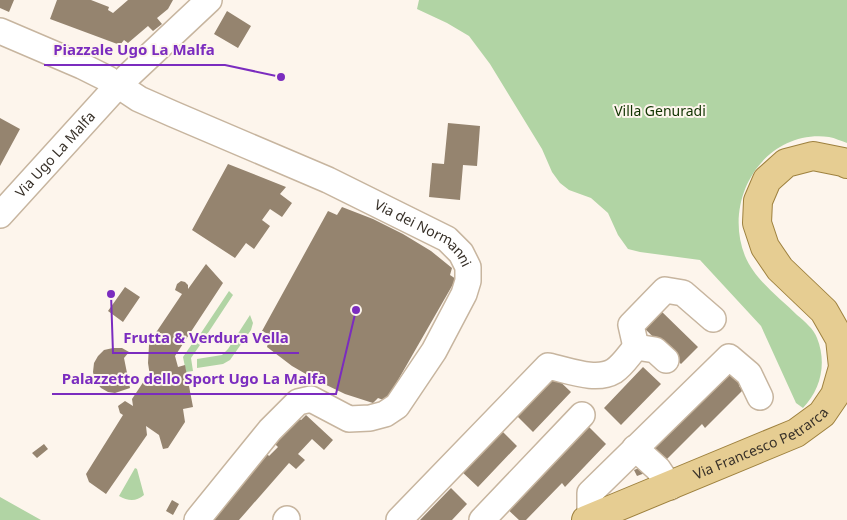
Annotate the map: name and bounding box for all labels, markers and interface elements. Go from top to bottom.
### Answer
callout: Piazzale Ugo La Malfa [44,35,225,65]
text: Piazzale Ugo La Malfa [53,39,215,59]
park label: Villa Genuradi [614,101,706,120]
street label: Via Ugo La Malfa [11,107,99,201]
street label: Via dei Normanni [371,195,476,270]
callout: Frutta & Verdura Vella [113,323,299,353]
text: Frutta & Verdura Vella [123,327,289,347]
callout: Palazzetto dello Sport Ugo La Malfa [52,364,336,394]
text: Palazzetto dello Sport Ugo La Malfa [62,368,326,388]
street label: Via Francesco Petrarca [690,404,833,484]

